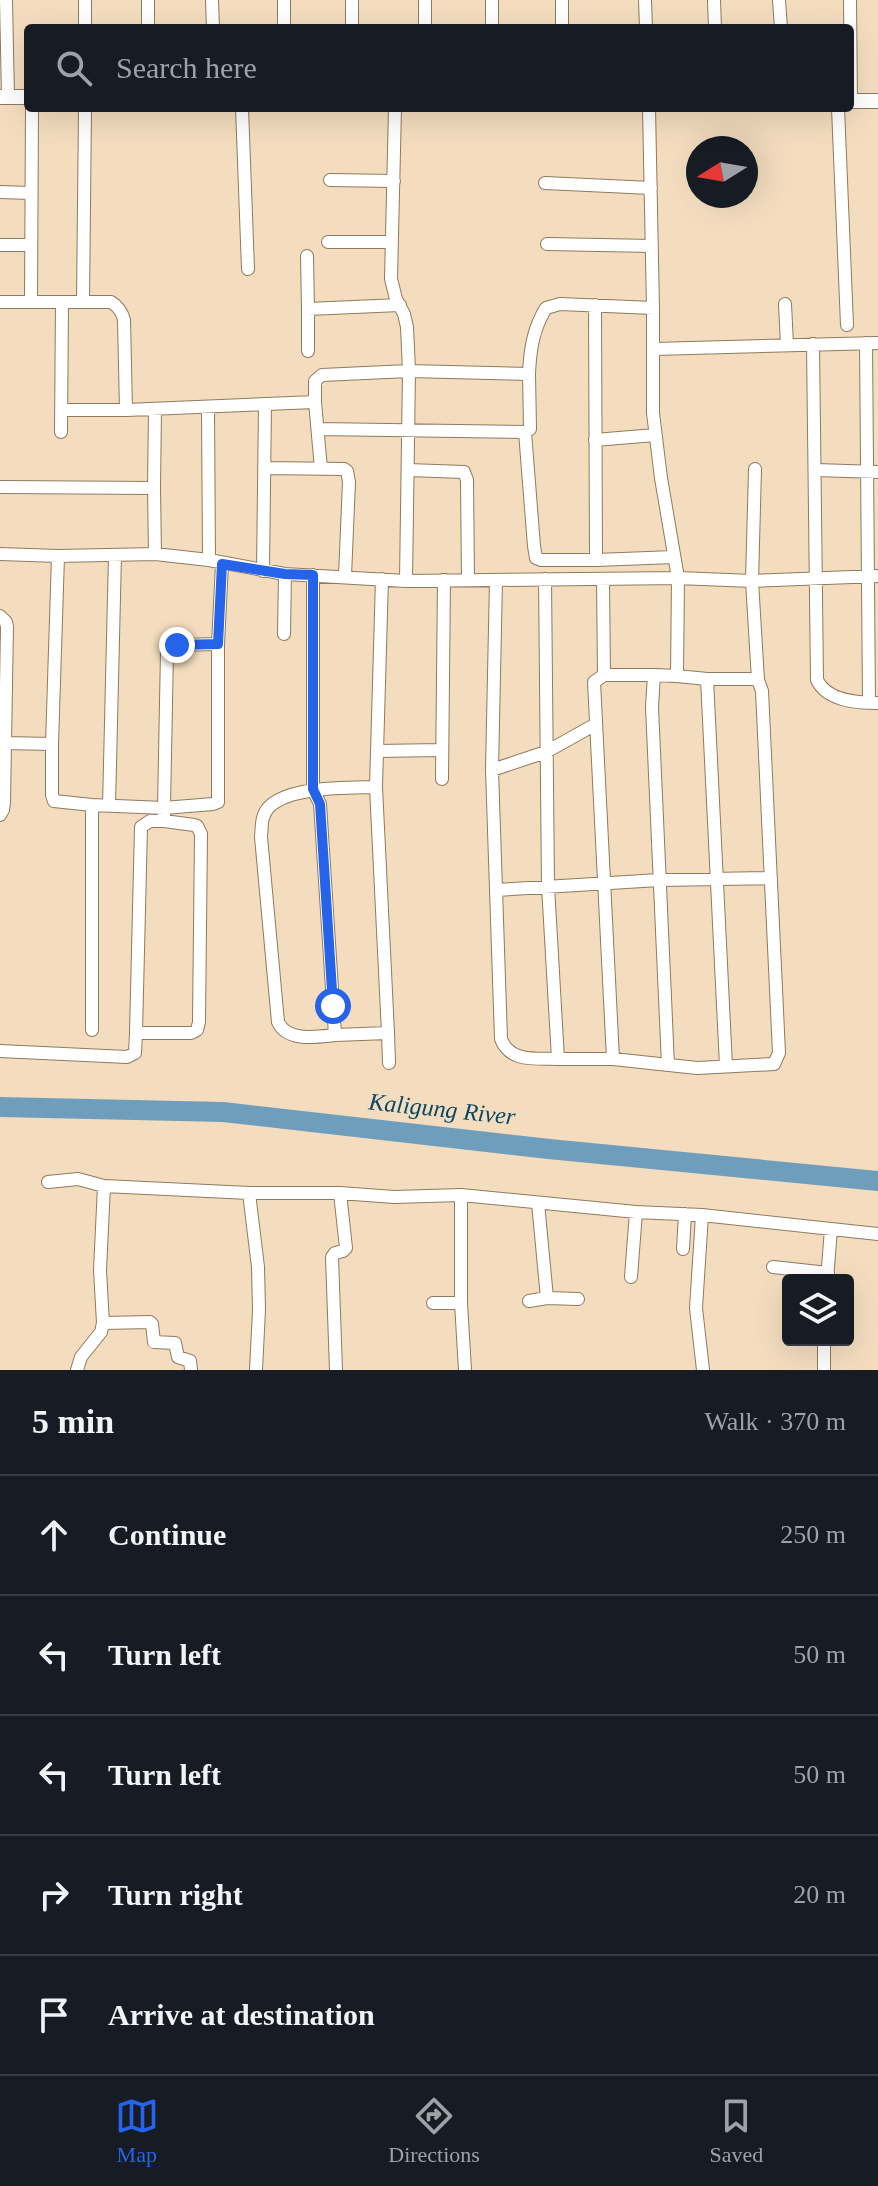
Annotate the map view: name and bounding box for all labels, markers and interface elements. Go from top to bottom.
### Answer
search box [24,24,854,112]
icon: search [52,46,96,90]
text: Search here [116,51,257,84]
north arrow [686,136,758,208]
route end [159,627,195,663]
route start [315,988,351,1024]
water label: Kaligung River [366,1088,517,1130]
map controls [782,1274,854,1346]
button: layers [782,1274,854,1346]
text: 5 min [32,1403,114,1440]
text: Walk · 370 m [704,1407,846,1436]
icon: ahead [32,1513,76,1557]
text: Continue [108,1518,226,1551]
text: 250 m [780,1520,846,1549]
icon: left [32,1633,76,1677]
text: Turn left [108,1638,221,1671]
text: 50 m [793,1640,846,1669]
icon: left [32,1753,76,1797]
text: Turn left [108,1758,221,1791]
text: 50 m [793,1760,846,1789]
icon: right [32,1873,76,1917]
text: Turn right [108,1878,243,1911]
text: 20 m [793,1880,846,1909]
icon: arrive [32,1993,76,2037]
text: Arrive at destination [108,1998,375,2031]
tab: Map [115,2094,159,2168]
tab: Directions [388,2094,480,2168]
tab: Saved [709,2094,763,2168]

